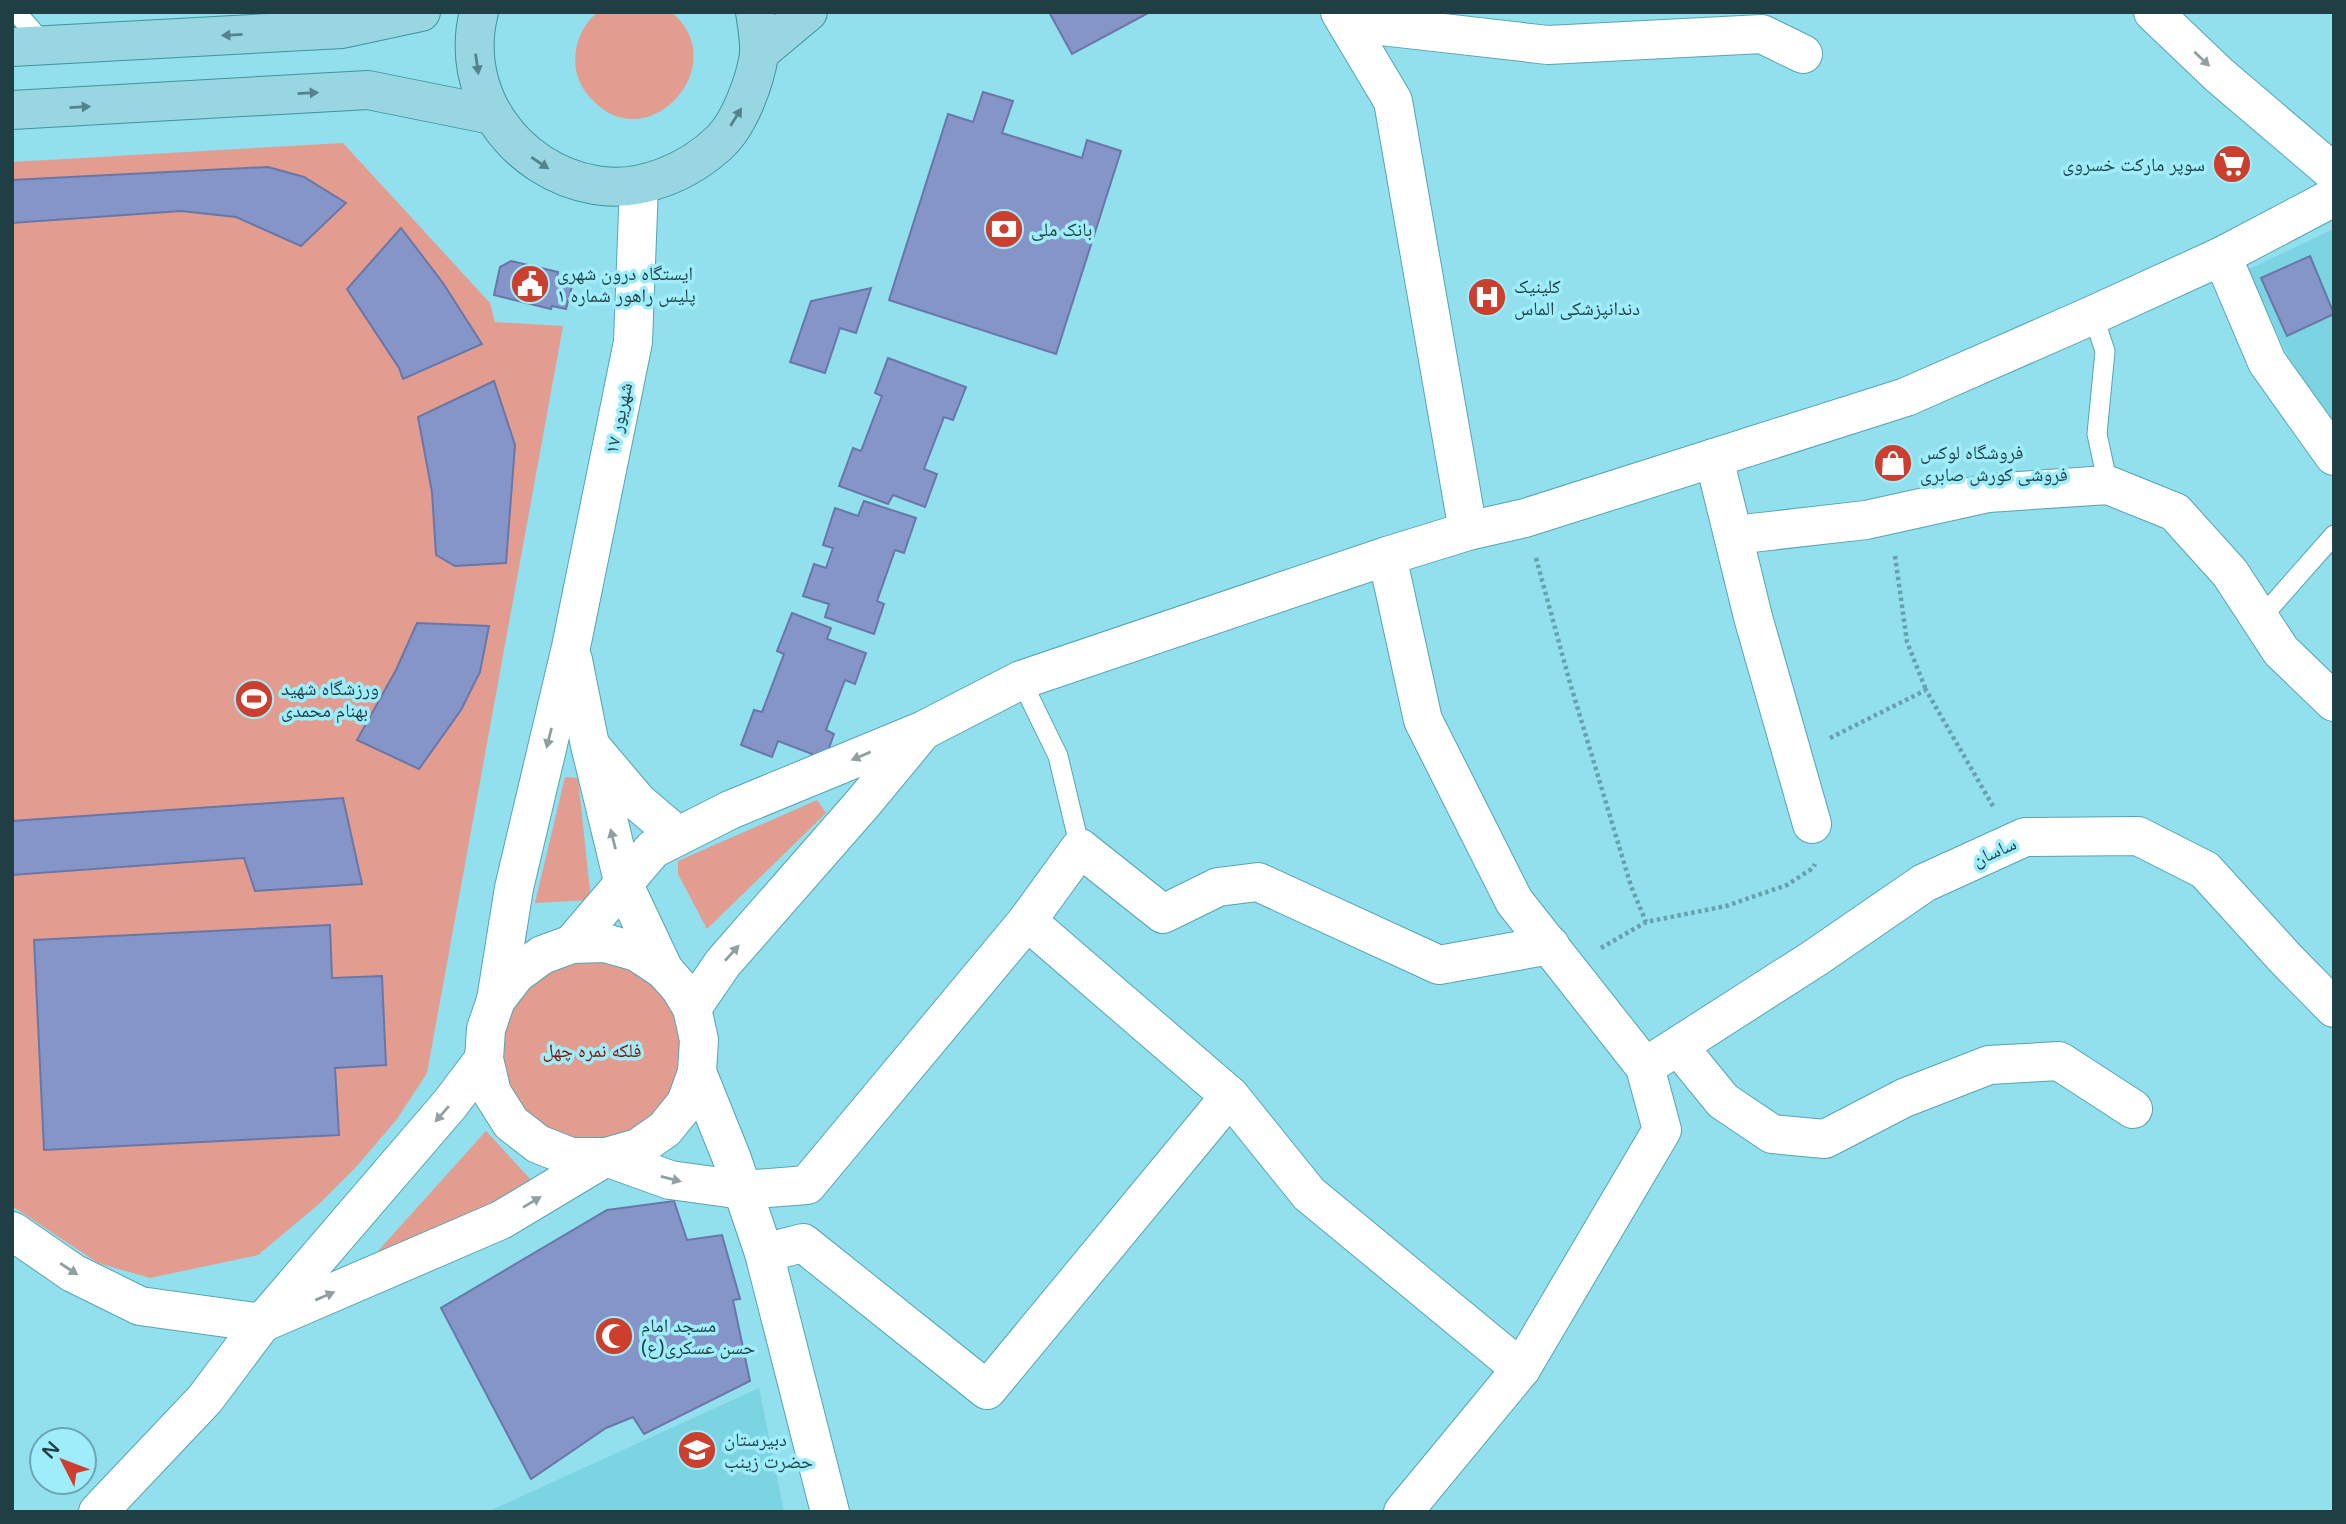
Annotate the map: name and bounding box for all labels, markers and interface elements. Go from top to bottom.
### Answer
one-way arrow [221,30,243,41]
one-way arrow [2193,51,2211,67]
one-way arrow [472,54,483,76]
one-way arrow [297,88,319,99]
one-way arrow [70,101,92,112]
one-way arrow [730,107,743,126]
supermarket icon: سوپر مارکت خسروی [2211,143,2253,185]
place label: سوپر مارکت خسروی [2062,154,2205,176]
one-way arrow [531,156,549,170]
bank icon: بانک ملی [983,208,1025,250]
place label: بانک ملی [1031,219,1092,241]
public building icon: ایستگاه درون شهری پلیس راهور شماره ۱ [509,263,551,305]
place label: ایستگاه درون شهری پلیس راهور شماره ۱ [557,263,696,307]
hospital icon: کلینیک دندانپزشکی الماس [1466,276,1508,318]
place label: کلینیک دندانپزشکی الماس [1514,276,1640,320]
street label: ۱۷ شهریور [601,381,637,456]
shop icon: فروشگاه لوکس فروشی کورش صابری [1872,442,1914,484]
place label: فروشگاه لوکس فروشی کورش صابری [1920,442,2068,486]
sports icon: ورزشگاه شهید بهنام محمدی [233,678,275,720]
place label: ورزشگاه شهید بهنام محمدی [281,678,379,724]
one-way arrow [543,727,554,749]
one-way arrow [850,751,871,762]
one-way arrow [607,828,618,850]
street label: ساسان [1969,833,2020,871]
one-way arrow [724,944,740,962]
park label: فلکه نمره چهل [543,1040,641,1062]
one-way arrow [435,1105,450,1122]
one-way arrow [660,1174,682,1185]
one-way arrow [522,1196,541,1208]
one-way arrow [59,1263,78,1276]
one-way arrow [315,1290,335,1302]
mosque icon: مسجد امام حسن عسکری(ع) [593,1315,635,1357]
place label: مسجد امام حسن عسکری(ع) [641,1315,755,1359]
north arrow [28,1426,98,1496]
school or university icon: دبیرستان حضرت زینب [676,1429,718,1471]
place label: دبیرستان حضرت زینب [724,1429,813,1473]
text: N [38,1437,64,1463]

